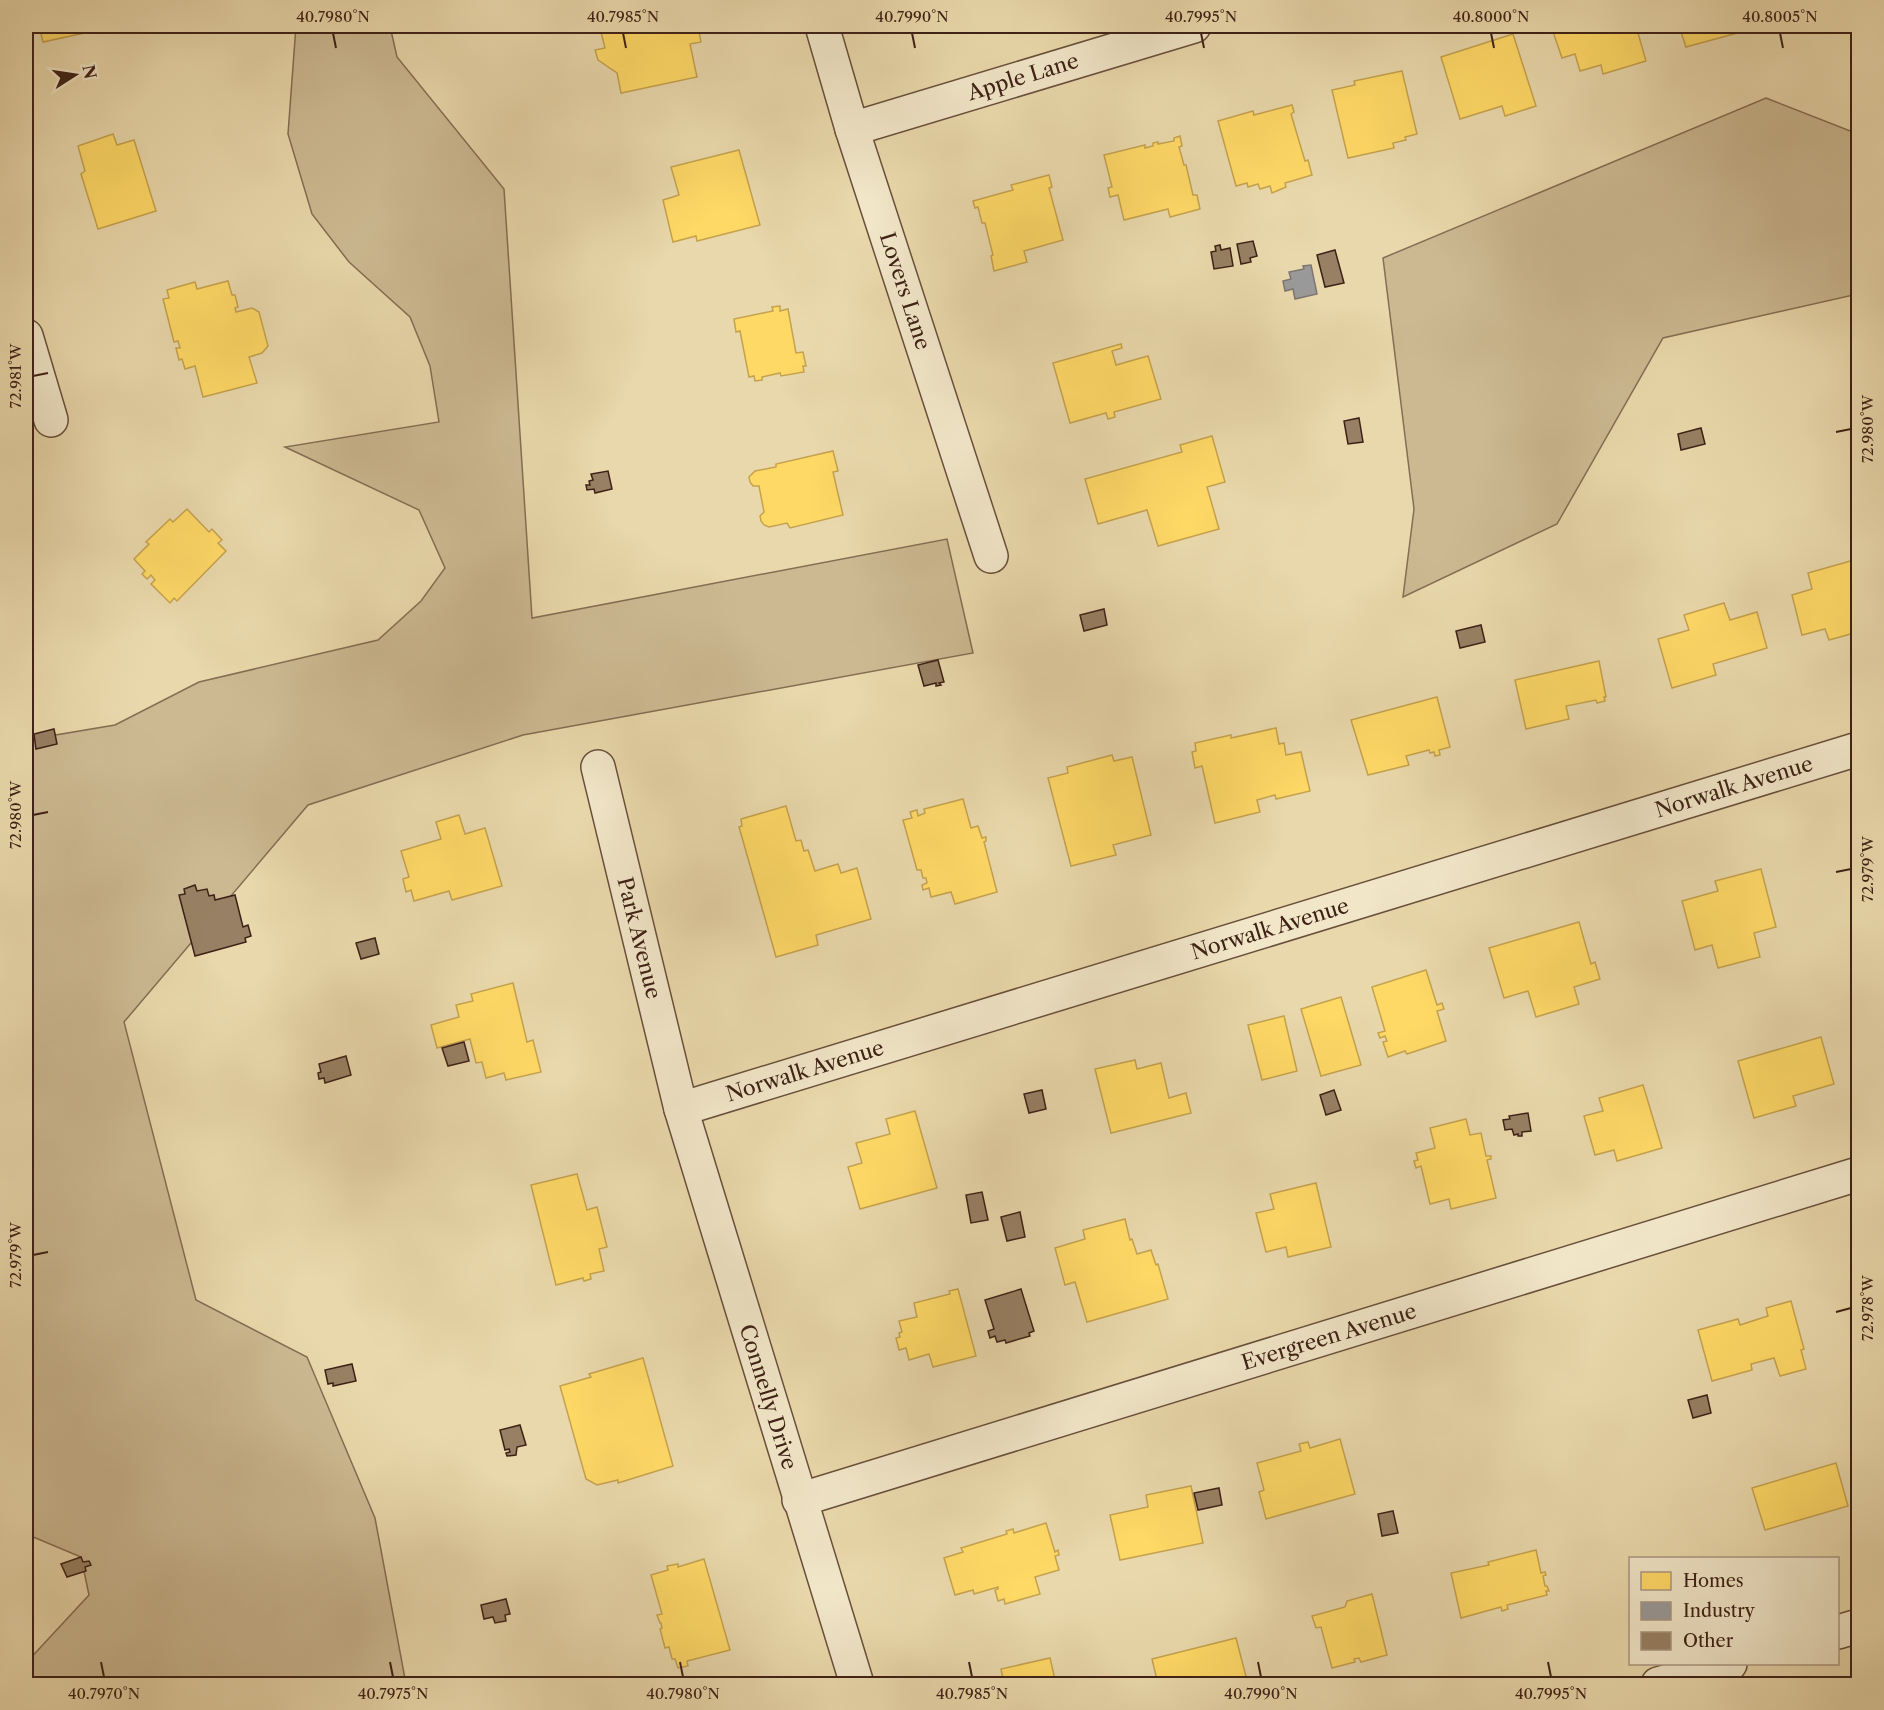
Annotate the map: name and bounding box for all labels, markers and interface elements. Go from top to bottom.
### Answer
text: 40.7980°N [296,7,370,26]
text: 40.7985°N [587,7,659,26]
text: 40.7990°N [875,7,949,26]
text: 40.7995°N [1165,7,1237,26]
text: 40.8000°N [1453,7,1529,26]
text: 40.8005°N [1742,7,1818,26]
north arrow [45,45,105,105]
street label: Apple Lane [963,48,1081,106]
text: N [78,63,101,81]
street label: Lovers Lane [875,229,936,353]
text: 72.981°W [6,343,25,408]
text: 72.980°W [1858,394,1877,463]
street label: Norwalk Avenue [1652,751,1816,822]
text: 72.980°W [6,780,25,849]
text: 72.979°W [1858,835,1877,902]
street label: Park Avenue [612,874,667,1001]
street label: Norwalk Avenue [1188,893,1352,964]
street label: Norwalk Avenue [723,1035,887,1106]
text: 72.979°W [6,1221,25,1288]
text: 72.978°W [1858,1274,1877,1341]
street label: Evergreen Avenue [1238,1298,1419,1375]
street label: Connelly Drive [735,1321,802,1473]
legend [1629,1557,1839,1665]
text: Homes [1683,1570,1744,1592]
text: Industry [1683,1600,1756,1622]
text: Other [1683,1630,1734,1652]
text: 40.7970°N [68,1684,140,1703]
text: 40.7975°N [358,1684,428,1703]
text: 40.7980°N [646,1684,720,1703]
text: 40.7985°N [936,1684,1008,1703]
text: 40.7990°N [1224,1684,1298,1703]
text: 40.7995°N [1515,1684,1587,1703]

